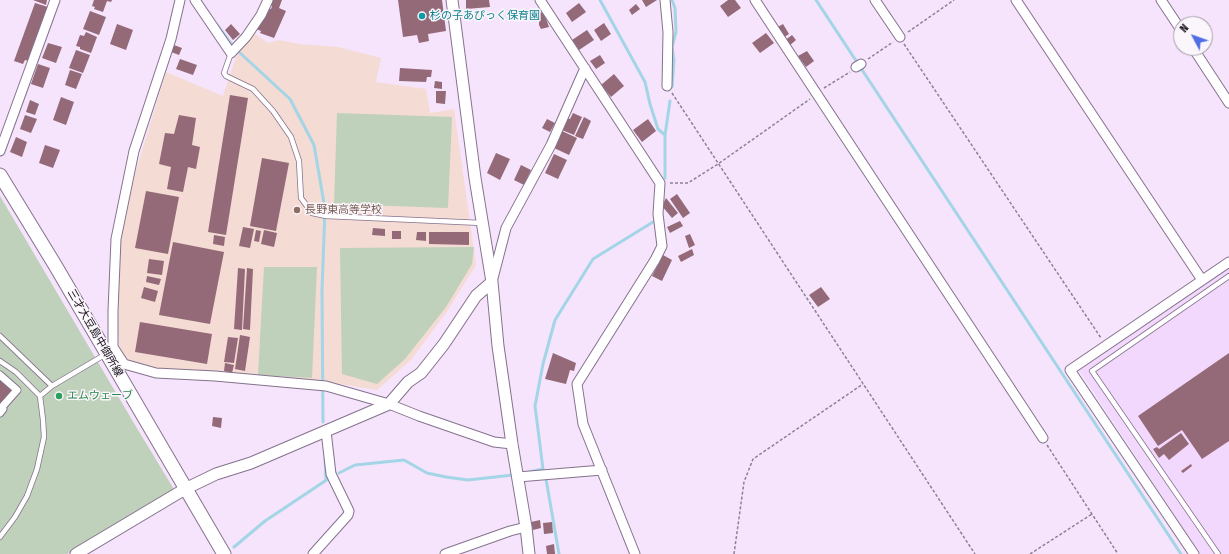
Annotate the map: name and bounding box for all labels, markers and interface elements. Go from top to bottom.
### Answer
place label: 杉の子あぴっく保育園 [430,9,540,23]
marker: 杉の子あぴっく保育園 [417,11,427,21]
north arrow [1173,16,1213,56]
text: N [1177,22,1191,35]
place label: 長野東高等学校 [305,203,382,217]
marker: 長野東高等学校 [292,205,302,215]
street label: 三才大豆島中御所線 [65,287,125,379]
place label: エムウェーブ [67,389,133,403]
marker: エムウェーブ [54,391,64,401]

